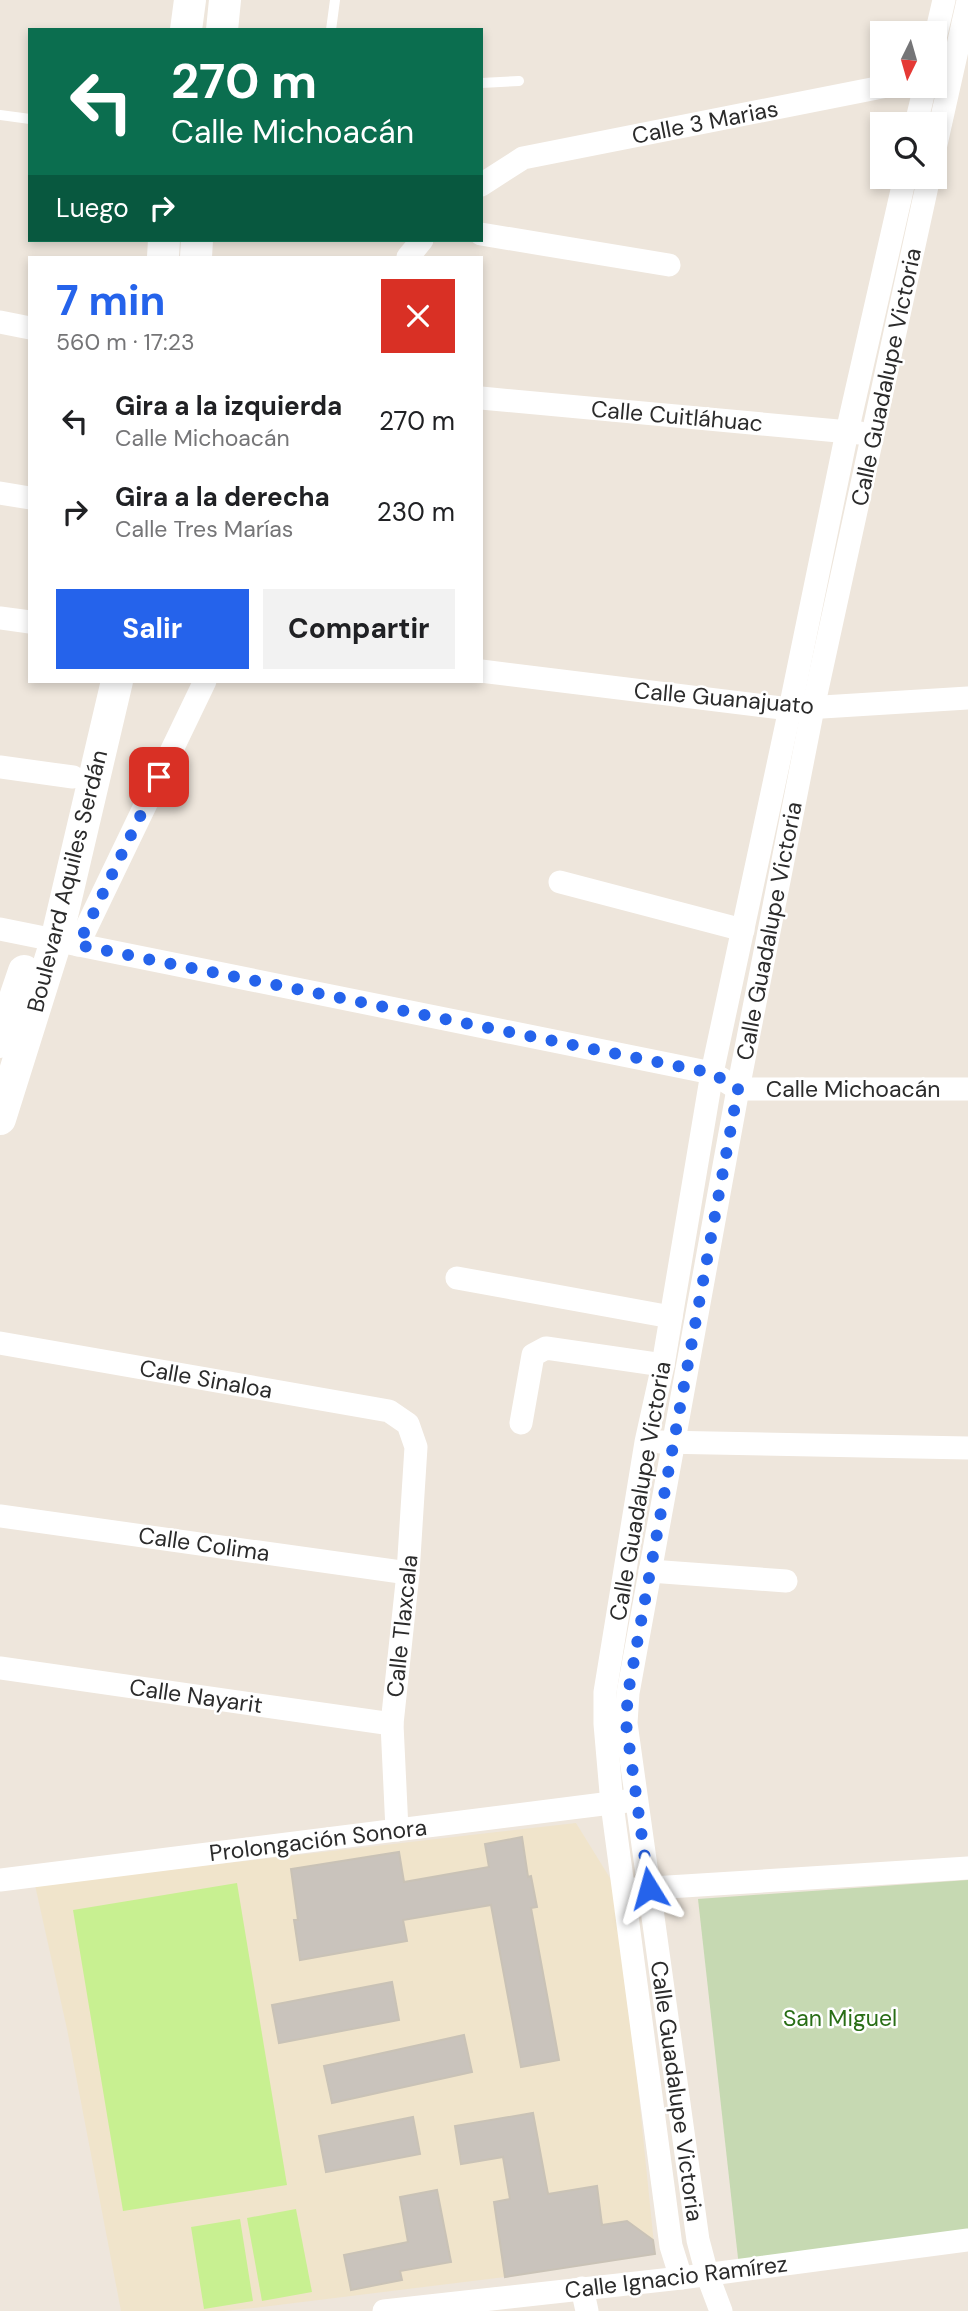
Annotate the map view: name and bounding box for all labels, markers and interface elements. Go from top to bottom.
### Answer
north arrow [870,21,947,98]
map controls [870,21,947,189]
text: 270 m [171,49,317,113]
icon: left [56,56,147,147]
street label: Calle 3 Marias [629,93,781,151]
text: Calle Michoacán [171,111,414,153]
button: search [870,112,947,189]
icon: right [143,189,181,227]
text: Luego [56,191,129,225]
street label: Calle Guadalupe Victoria [844,245,928,509]
text: 7 min [56,273,165,328]
button: close [381,279,455,353]
text: 560 m · 17:23 [56,327,195,357]
text: Gira a la izquierda [115,389,342,423]
street label: Calle Cuitláhuac [590,394,764,438]
icon: left [56,402,94,440]
text: 270 m [379,404,455,438]
text: Calle Michoacán [115,423,290,453]
text: Gira a la derecha [115,480,330,514]
icon: right [56,493,94,531]
text: 230 m [377,495,455,529]
text: Calle Tres Marías [115,514,293,544]
button: Salir [56,589,249,669]
button: Compartir [263,589,455,669]
street label: Calle Guanajuato [633,675,815,721]
street label: Boulevard Aquiles Serdán [20,747,114,1015]
pin [129,747,189,807]
icon: arrive [140,758,178,796]
street label: Calle Guadalupe Victoria [729,799,809,1063]
street label: Calle Michoacán [766,1074,940,1104]
street label: Calle Sinaloa [137,1353,275,1405]
street label: Calle Guadalupe Victoria [602,1359,678,1623]
street label: Calle Colima [136,1520,272,1568]
street label: Calle Tlaxcala [380,1553,424,1699]
street label: Calle Nayarit [127,1672,265,1720]
street label: Prolongación Sonora [208,1812,428,1868]
position arrow [612,1851,686,1925]
street label: Calle Guadalupe Victoria [644,1959,710,2223]
park label: San Miguel [783,2003,897,2033]
street label: Calle Ignacio Ramírez [563,2248,789,2306]

